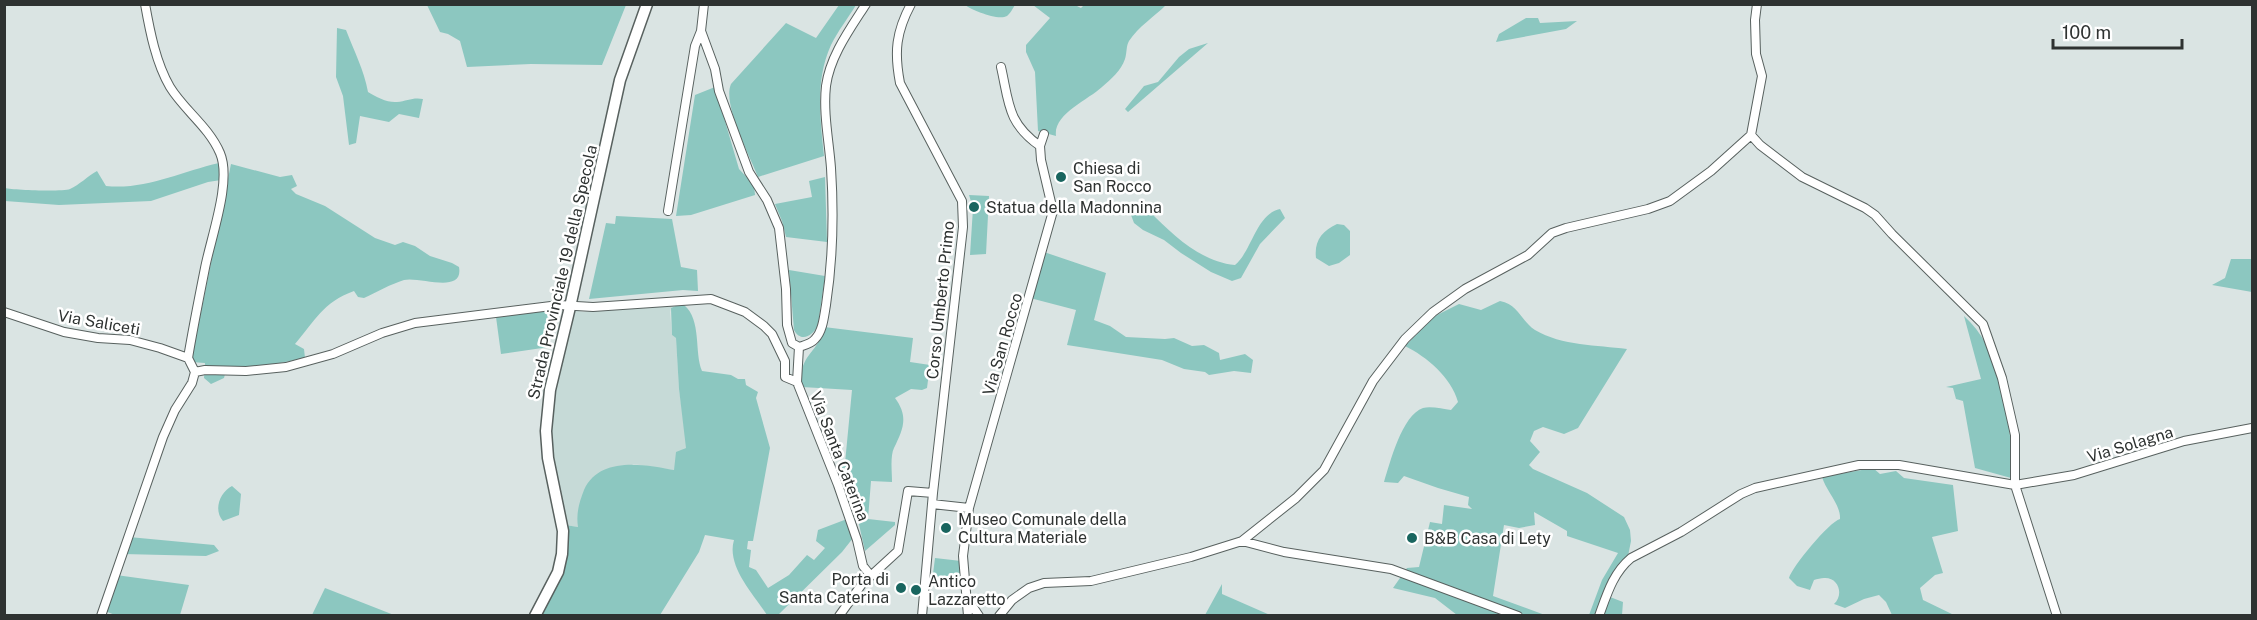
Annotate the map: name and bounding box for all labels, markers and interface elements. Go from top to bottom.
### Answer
scale bar [2053,12,2182,50]
text: 100 m [2062,22,2111,43]
street label: Strada Provinciale 19 della Specola [524,143,601,401]
place label: Chiesa di San Rocco [1073,159,1152,196]
marker: Chiesa di San Rocco [1054,170,1068,184]
place label: Statua della Madonnina [986,198,1162,217]
marker: Statua della Madonnina [967,200,981,214]
street label: Corso Umberto Primo [923,220,958,380]
street label: Via San Rocco [979,291,1026,398]
street label: Via Saliceti [56,306,142,339]
street label: Via Santa Caterina [806,389,873,524]
street label: Via Solagna [2085,422,2175,467]
place label: Museo Comunale della Cultura Materiale [958,510,1127,547]
marker: Museo Comunale della Cultura Materiale [939,521,953,535]
place label: B&B Casa di Lety [1424,529,1551,548]
marker: B&B Casa di Lety [1405,531,1419,545]
place label: Porta di Santa Caterina [779,570,889,607]
place label: Antico Lazzaretto [928,572,1006,609]
marker: Porta di Santa Caterina [894,581,908,595]
marker: Antico Lazzaretto [909,583,923,597]

